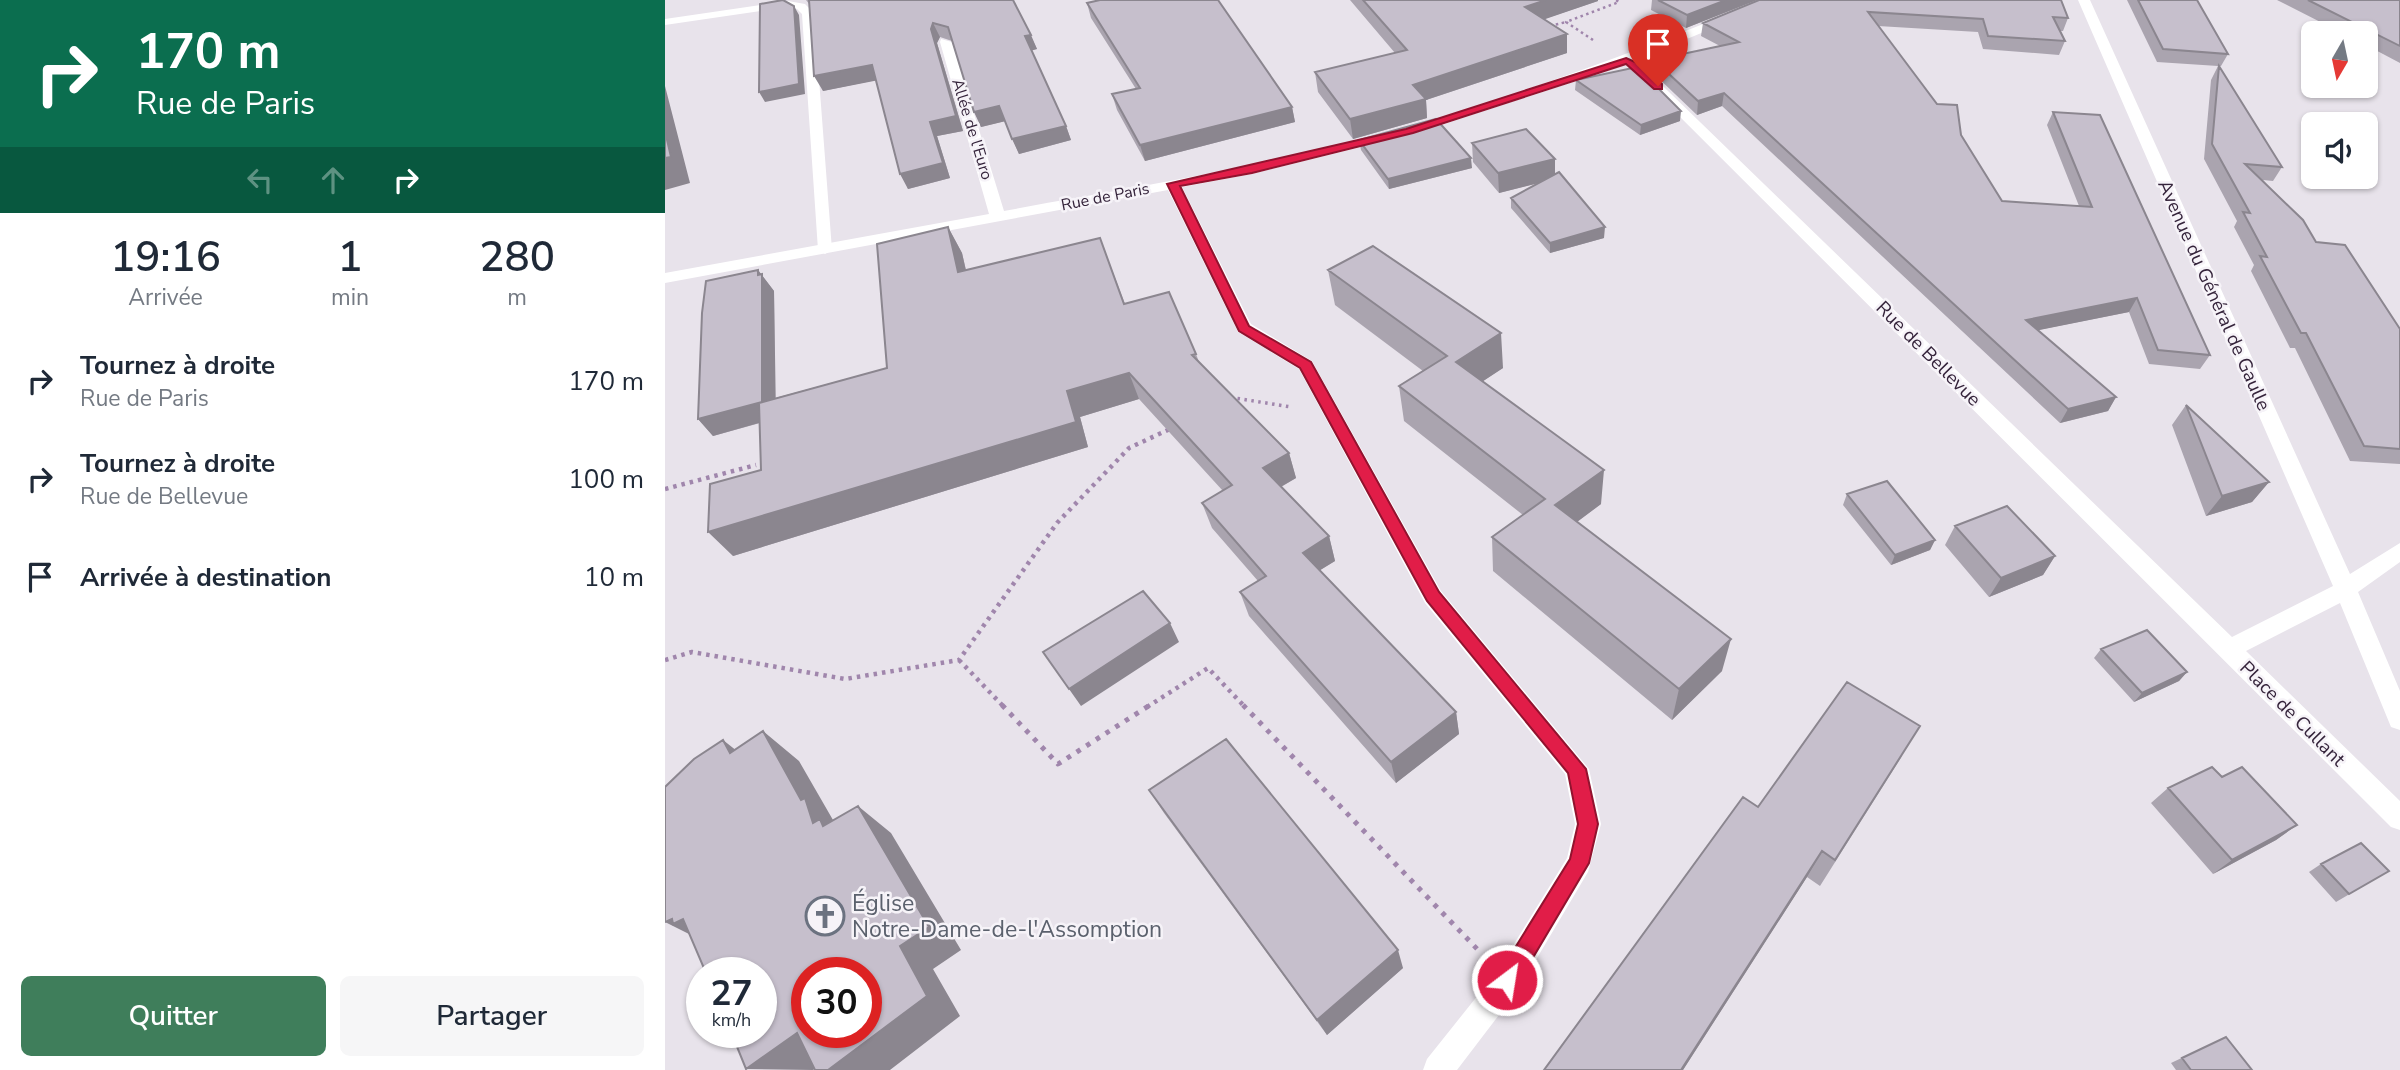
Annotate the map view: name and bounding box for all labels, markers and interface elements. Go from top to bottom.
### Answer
pin [1628,14,1688,86]
text: 170 m [136,18,280,85]
north arrow [2301,21,2378,98]
map controls [2301,21,2378,189]
icon: arrive [1639,25,1677,63]
icon: right [21,28,112,119]
street label: Allée de l'Euro [946,76,998,183]
text: Rue de Paris [136,82,315,125]
button: sound [2301,112,2378,189]
icon: left [241,161,279,199]
icon: ahead [314,161,352,199]
icon: right [387,161,425,199]
street label: Avenue du Général de Gaulle [2151,176,2277,415]
street label: Rue de Paris [1059,178,1151,216]
text: 19:16 [110,229,221,286]
text: 1 [337,229,363,286]
text: 280 [479,229,555,286]
text: Arrivée [128,282,203,313]
text: min [331,282,369,313]
text: m [507,282,527,313]
street label: Rue de Bellevue [1870,295,1987,412]
text: Tournez à droite [80,348,275,383]
icon: right [21,362,59,400]
text: 170 m [568,364,644,399]
text: Rue de Paris [80,383,209,414]
text: Tournez à droite [80,446,275,481]
icon: right [21,460,59,498]
text: 100 m [568,462,644,497]
text: Rue de Bellevue [80,481,248,512]
icon: arrive [21,558,59,596]
text: Arrivée à destination [80,560,331,595]
text: 10 m [584,560,644,595]
street label: Place de Cullant [2234,655,2351,772]
place label: Église Notre-Dame-de-l'Assomption [852,888,1162,945]
church icon: Église Notre-Dame-de-l'Assomption [804,895,846,937]
position arrow [1470,943,1544,1017]
speed limit sign: 30 [791,957,882,1048]
text: 27 [710,970,753,1017]
button: Quitter [21,976,326,1056]
button: Partager [340,976,644,1056]
text: km/h [712,1008,751,1032]

